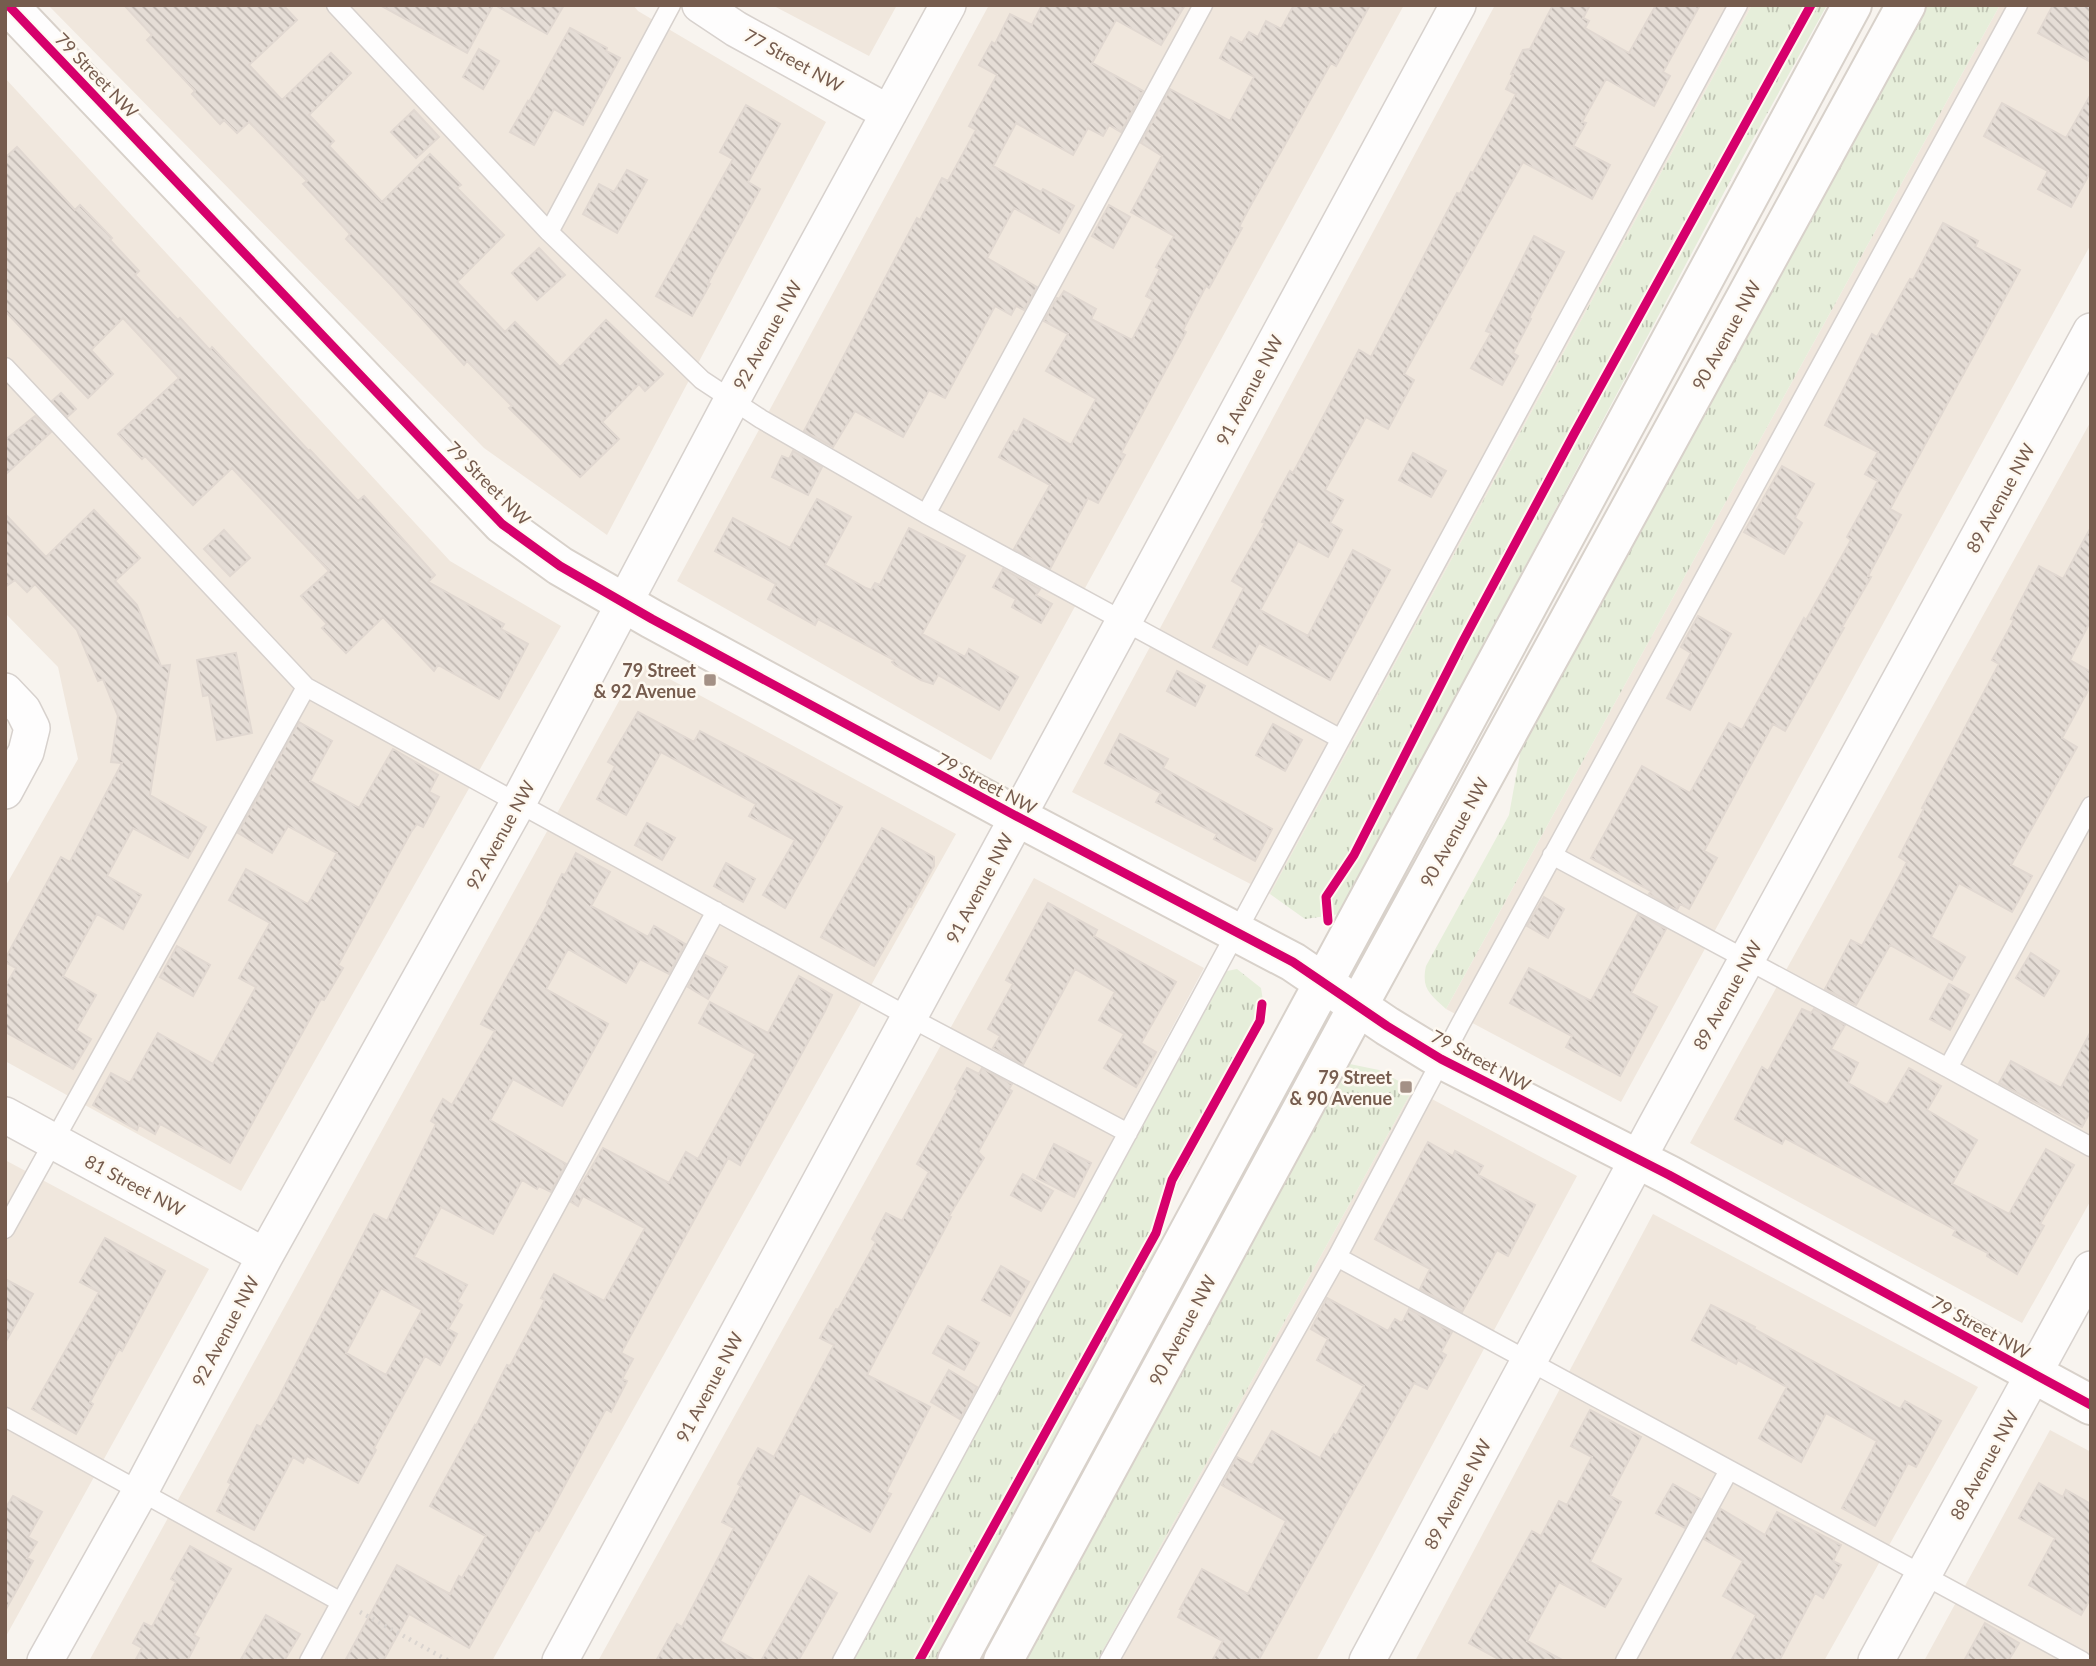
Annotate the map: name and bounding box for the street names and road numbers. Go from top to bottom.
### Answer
street label: 77 Street NW [741,24,848,96]
street label: 79 Street NW [51,28,143,122]
street label: 92 Avenue NW [728,276,806,393]
street label: 90 Avenue NW [1687,276,1765,393]
street label: 91 Avenue NW [1211,331,1287,449]
street label: 79 Street NW [442,436,536,530]
street label: 89 Avenue NW [1961,439,2039,556]
street label: 79 Street NW [933,747,1041,819]
street label: 90 Avenue NW [1415,773,1493,890]
street label: 92 Avenue NW [461,776,539,893]
street label: 91 Avenue NW [941,829,1017,947]
street label: 89 Avenue NW [1688,936,1766,1053]
street label: 79 Street NW [1427,1024,1535,1096]
street label: 81 Street NW [81,1149,189,1221]
street label: 90 Avenue NW [1144,1271,1220,1389]
street label: 92 Avenue NW [187,1272,263,1390]
street label: 79 Street NW [1928,1291,2035,1363]
street label: 91 Avenue NW [671,1328,747,1446]
street label: 88 Avenue NW [1945,1406,2023,1523]
street label: 89 Avenue NW [1419,1435,1495,1553]

